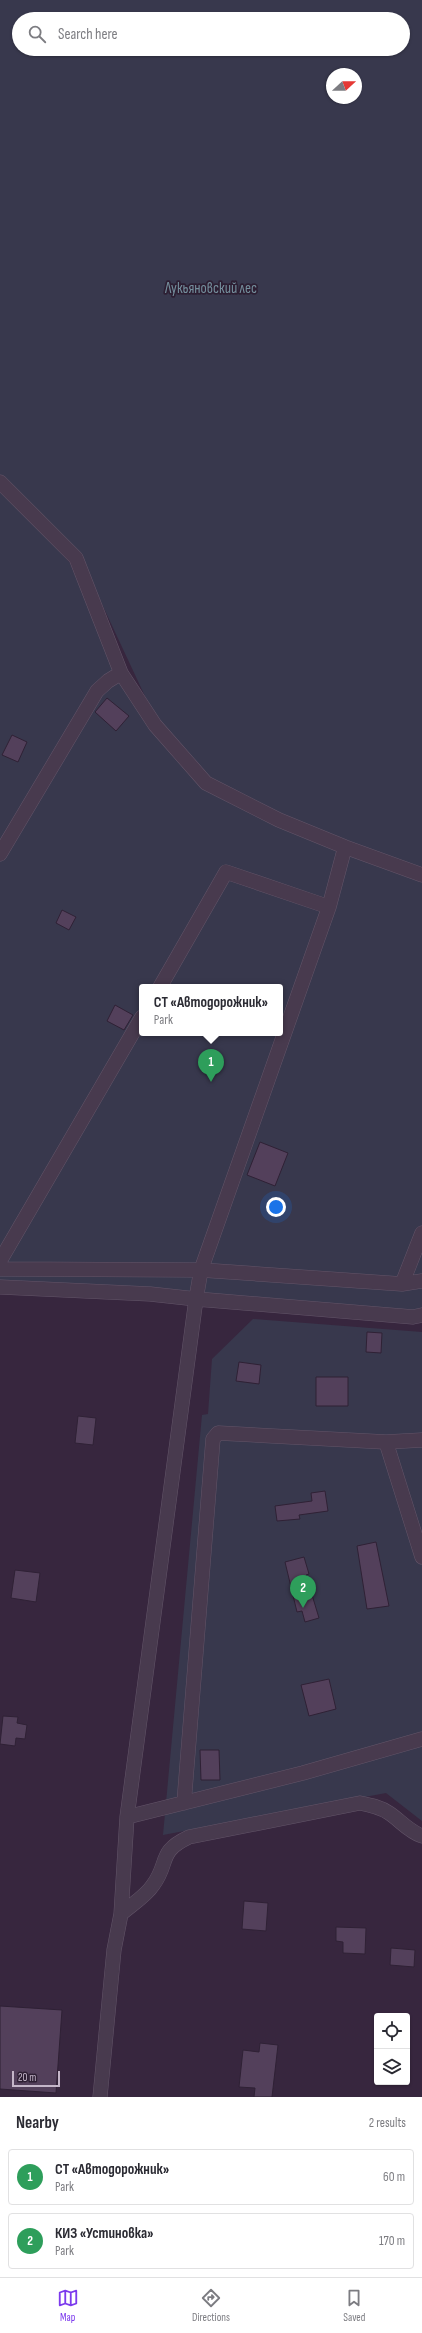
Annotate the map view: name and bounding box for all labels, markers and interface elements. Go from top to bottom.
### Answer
search box [12,12,410,56]
icon: search [26,23,48,45]
text: Search here [58,25,118,44]
north arrow [326,68,362,104]
park label: Лукьяновский лес [164,279,257,298]
popup [139,984,283,1036]
text: СТ «Автодорожник» [154,993,268,1012]
text: Park [154,1012,173,1028]
pin: 1 [198,1049,224,1082]
your location [266,1197,286,1217]
pin: 2 [290,1575,316,1608]
map controls [374,2013,410,2085]
button: locate [374,2013,410,2049]
button: layers [374,2049,410,2085]
scale bar [12,2069,60,2088]
text: 20 m [18,2071,36,2084]
text: Nearby [16,2113,59,2133]
text: 2 results [369,2115,406,2131]
text: СТ «Автодорожник» [55,2160,169,2179]
text: 1 [27,2169,33,2185]
text: 60 m [383,2169,405,2185]
text: Park [55,2179,74,2195]
text: КИЗ «Устиновка» [55,2224,154,2243]
text: 2 [27,2233,33,2249]
text: 170 m [379,2233,405,2249]
text: Park [55,2243,74,2259]
tab: Map [57,2287,79,2324]
tab: Directions [192,2287,230,2324]
tab: Saved [343,2287,365,2324]

